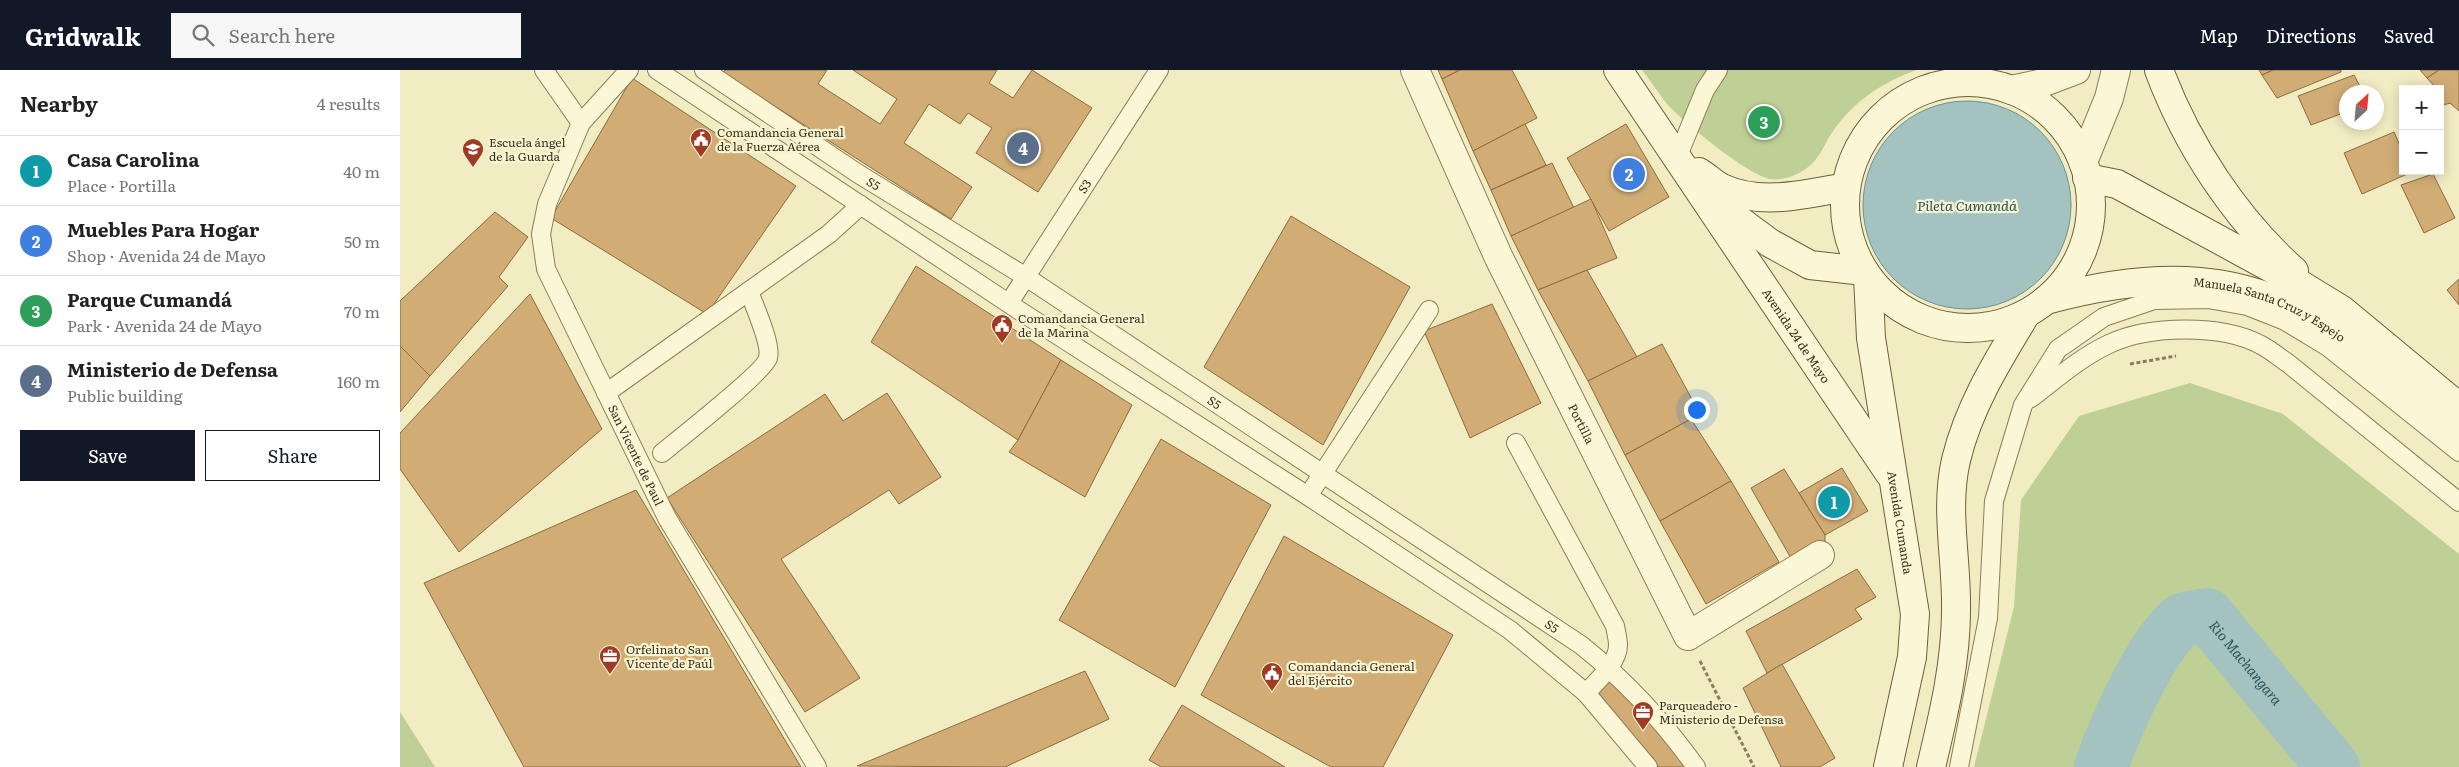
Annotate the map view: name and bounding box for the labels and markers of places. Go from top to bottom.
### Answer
pin: 3 [1748,103,1780,141]
place label: Comandancia General de la Fuerza Aérea [717,123,844,155]
public building icon: Comandancia General de la Fuerza Aérea [689,127,713,158]
pin: 4 [1007,129,1039,167]
place label: Escuela ángel de la Guarda [489,133,565,165]
school or university icon: Escuela ángel de la Guarda [461,137,485,168]
pin: 2 [1613,155,1645,193]
place label: Comandancia General de la Marina [1018,309,1145,341]
public building icon: Comandancia General de la Marina [990,313,1014,344]
pin: 1 [1818,483,1850,521]
place label: Orfelinato San Vicente de Paúl [626,640,713,672]
office icon: Orfelinato San Vicente de Paúl [598,644,622,675]
place label: Comandancia General del Ejército [1288,657,1415,689]
public building icon: Comandancia General del Ejército [1260,661,1284,692]
place label: Parqueadero - Ministerio de Defensa [1659,696,1784,728]
office icon: Parqueadero - Ministerio de Defensa [1631,700,1655,731]

